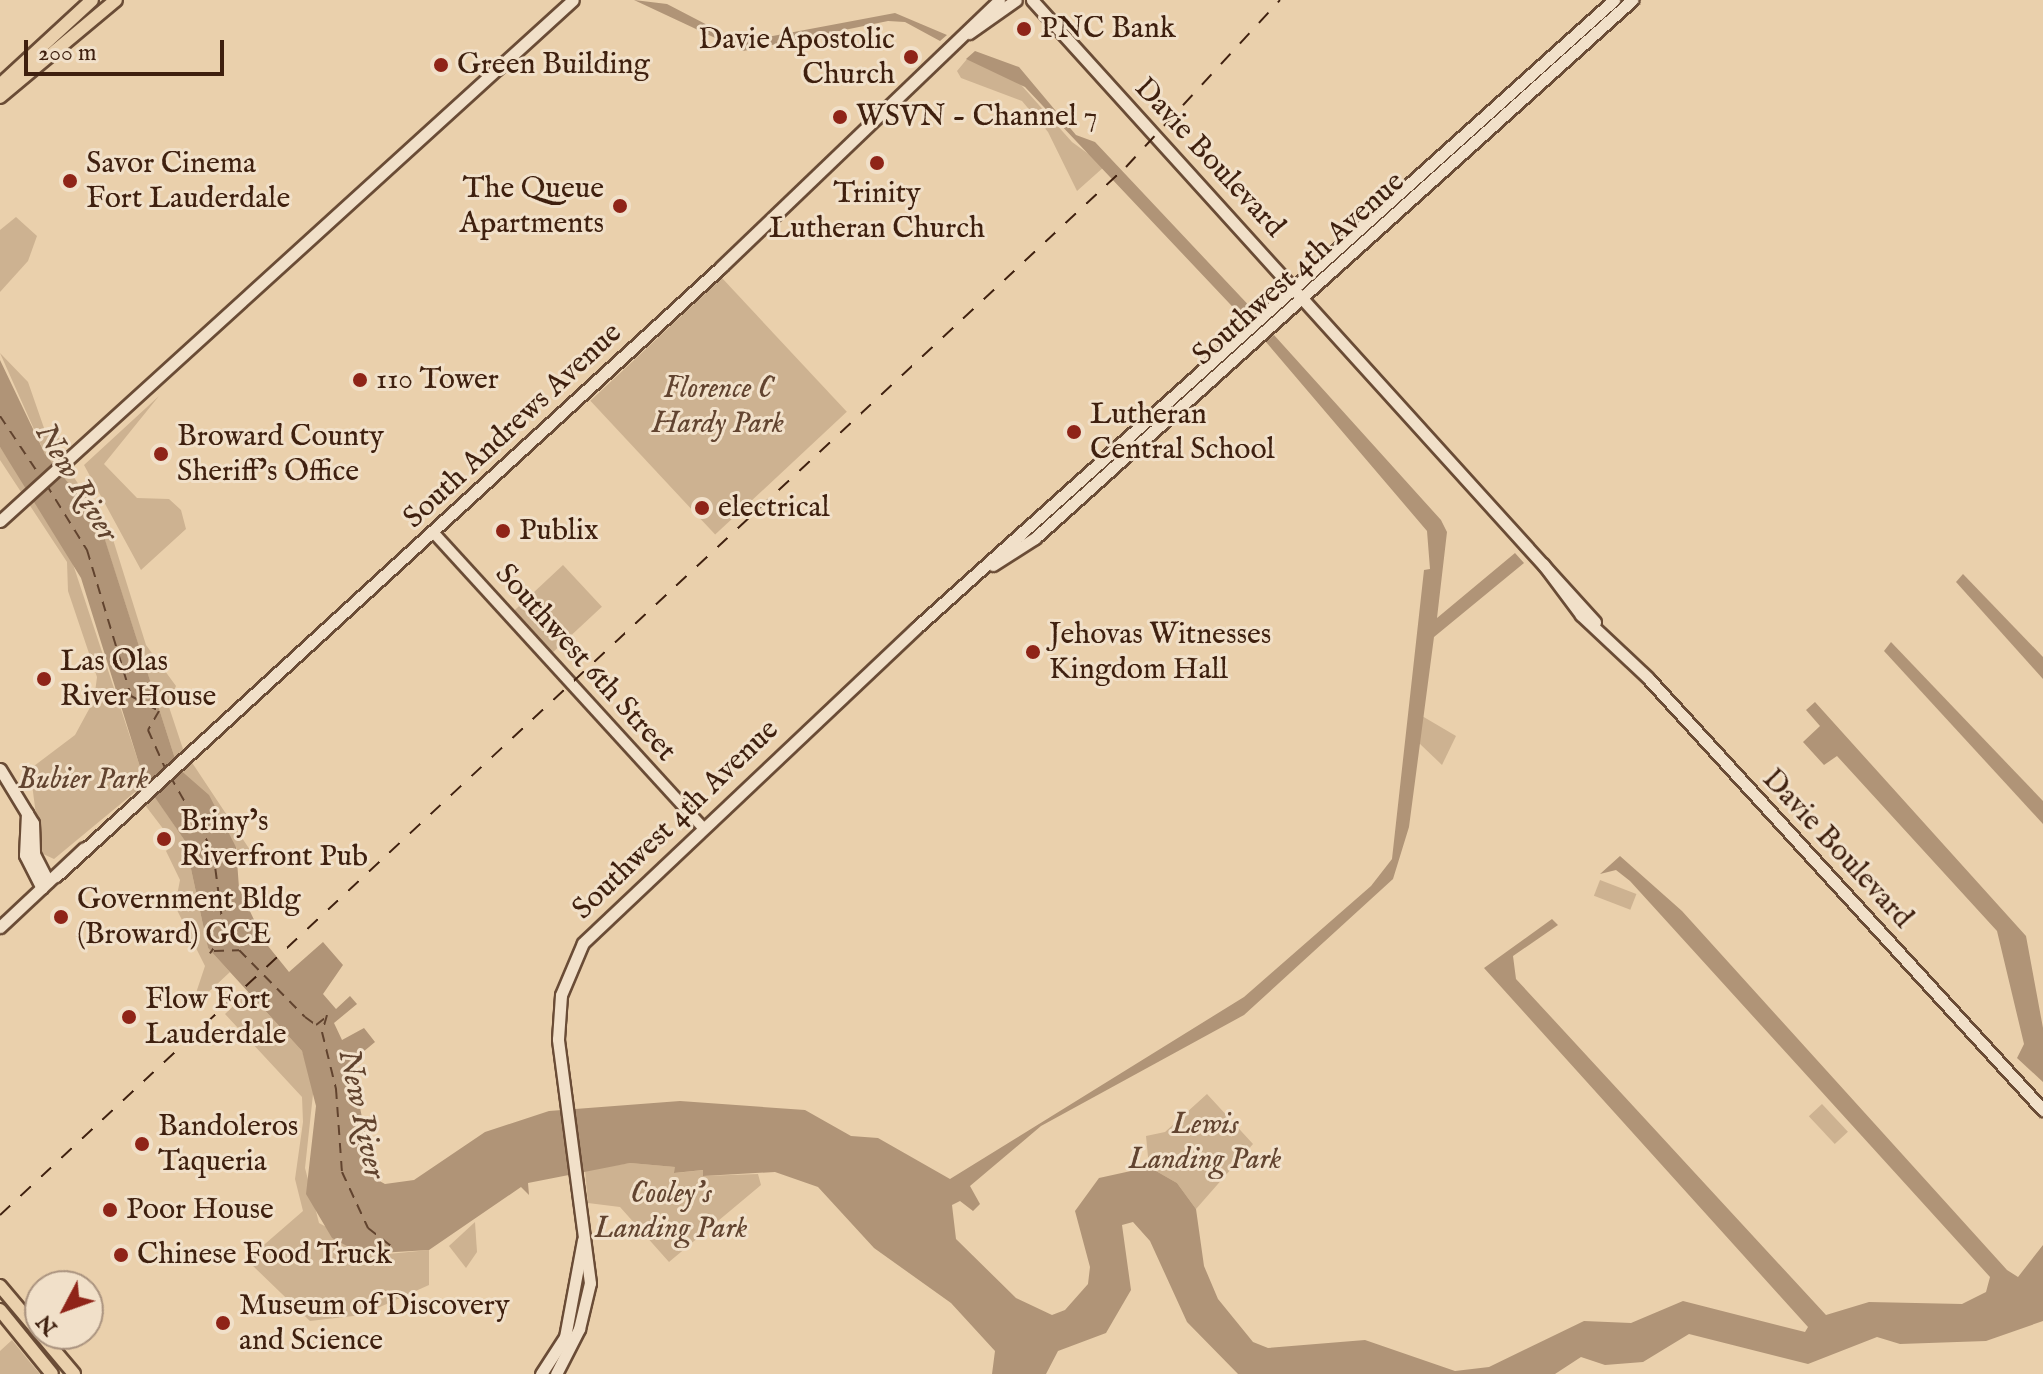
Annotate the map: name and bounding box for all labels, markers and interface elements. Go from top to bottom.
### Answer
place label: PNC Bank [1040,11,1176,47]
marker: PNC Bank [1015,20,1033,38]
place label: Davie Apostolic Church [698,22,895,92]
scale bar [28,24,228,74]
text: 200 m [38,38,97,69]
place label: Green Building [457,47,650,83]
marker: Davie Apostolic Church [902,48,920,66]
marker: Green Building [432,56,450,74]
street label: Davie Boulevard [1126,71,1292,245]
place label: WSVN - Channel 7 [856,99,1097,135]
marker: WSVN - Channel 7 [831,108,849,126]
place label: Savor Cinema Fort Lauderdale [86,146,290,216]
marker: Trinity Lutheran Church [868,154,886,172]
street label: Southwest 4th Avenue [1186,164,1412,374]
place label: The Queue Apartments [460,171,604,242]
marker: Savor Cinema Fort Lauderdale [61,172,79,190]
place label: Trinity Lutheran Church [769,176,985,246]
marker: The Queue Apartments [611,197,629,215]
street label: South Andrews Avenue [396,316,630,536]
place label: 110 Tower [376,362,499,398]
marker: 110 Tower [351,371,369,389]
park label: Florence C Hardy Park [652,371,784,442]
place label: Lutheran Central School [1090,397,1275,468]
water label: New River [25,417,125,549]
place label: Broward County Sheriff's Office [177,419,384,490]
marker: Lutheran Central School [1065,423,1083,441]
marker: Broward County Sheriff's Office [152,445,170,463]
place label: electrical [718,490,830,526]
marker: electrical [693,499,711,517]
place label: Publix [519,513,599,549]
marker: Publix [494,522,512,540]
street label: Southwest 6th Street [487,557,683,769]
place label: Jehovas Witnesses Kingdom Hall [1049,617,1271,688]
marker: Jehovas Witnesses Kingdom Hall [1024,643,1042,661]
place label: Las Olas River House [60,644,216,714]
marker: Las Olas River House [35,670,53,688]
street label: Southwest 4th Avenue [565,712,787,928]
park label: Bubier Park [18,762,148,798]
street label: Davie Boulevard [1754,762,1920,936]
place label: Briny’s Riverfront Pub [180,804,368,874]
marker: Briny’s Riverfront Pub [155,830,173,848]
place label: Government Bldg (Broward) GCE [77,882,300,952]
marker: Government Bldg (Broward) GCE [52,908,70,926]
place label: Flow Fort Lauderdale [145,982,286,1052]
marker: Flow Fort Lauderdale [120,1008,138,1026]
water label: New River [328,1046,392,1182]
park label: Lewis Landing Park [1128,1107,1282,1178]
place label: Bandoleros Taqueria [158,1109,298,1180]
marker: Bandoleros Taqueria [133,1135,151,1153]
park label: Cooley's Landing Park [594,1176,748,1246]
place label: Poor House [126,1192,274,1228]
marker: Poor House [101,1201,119,1219]
place label: Chinese Food Truck [137,1237,392,1273]
marker: Chinese Food Truck [112,1246,130,1264]
north arrow [24,1270,104,1350]
place label: Museum of Discovery and Science [239,1288,510,1358]
text: N [31,1308,64,1341]
marker: Museum of Discovery and Science [214,1314,232,1332]

